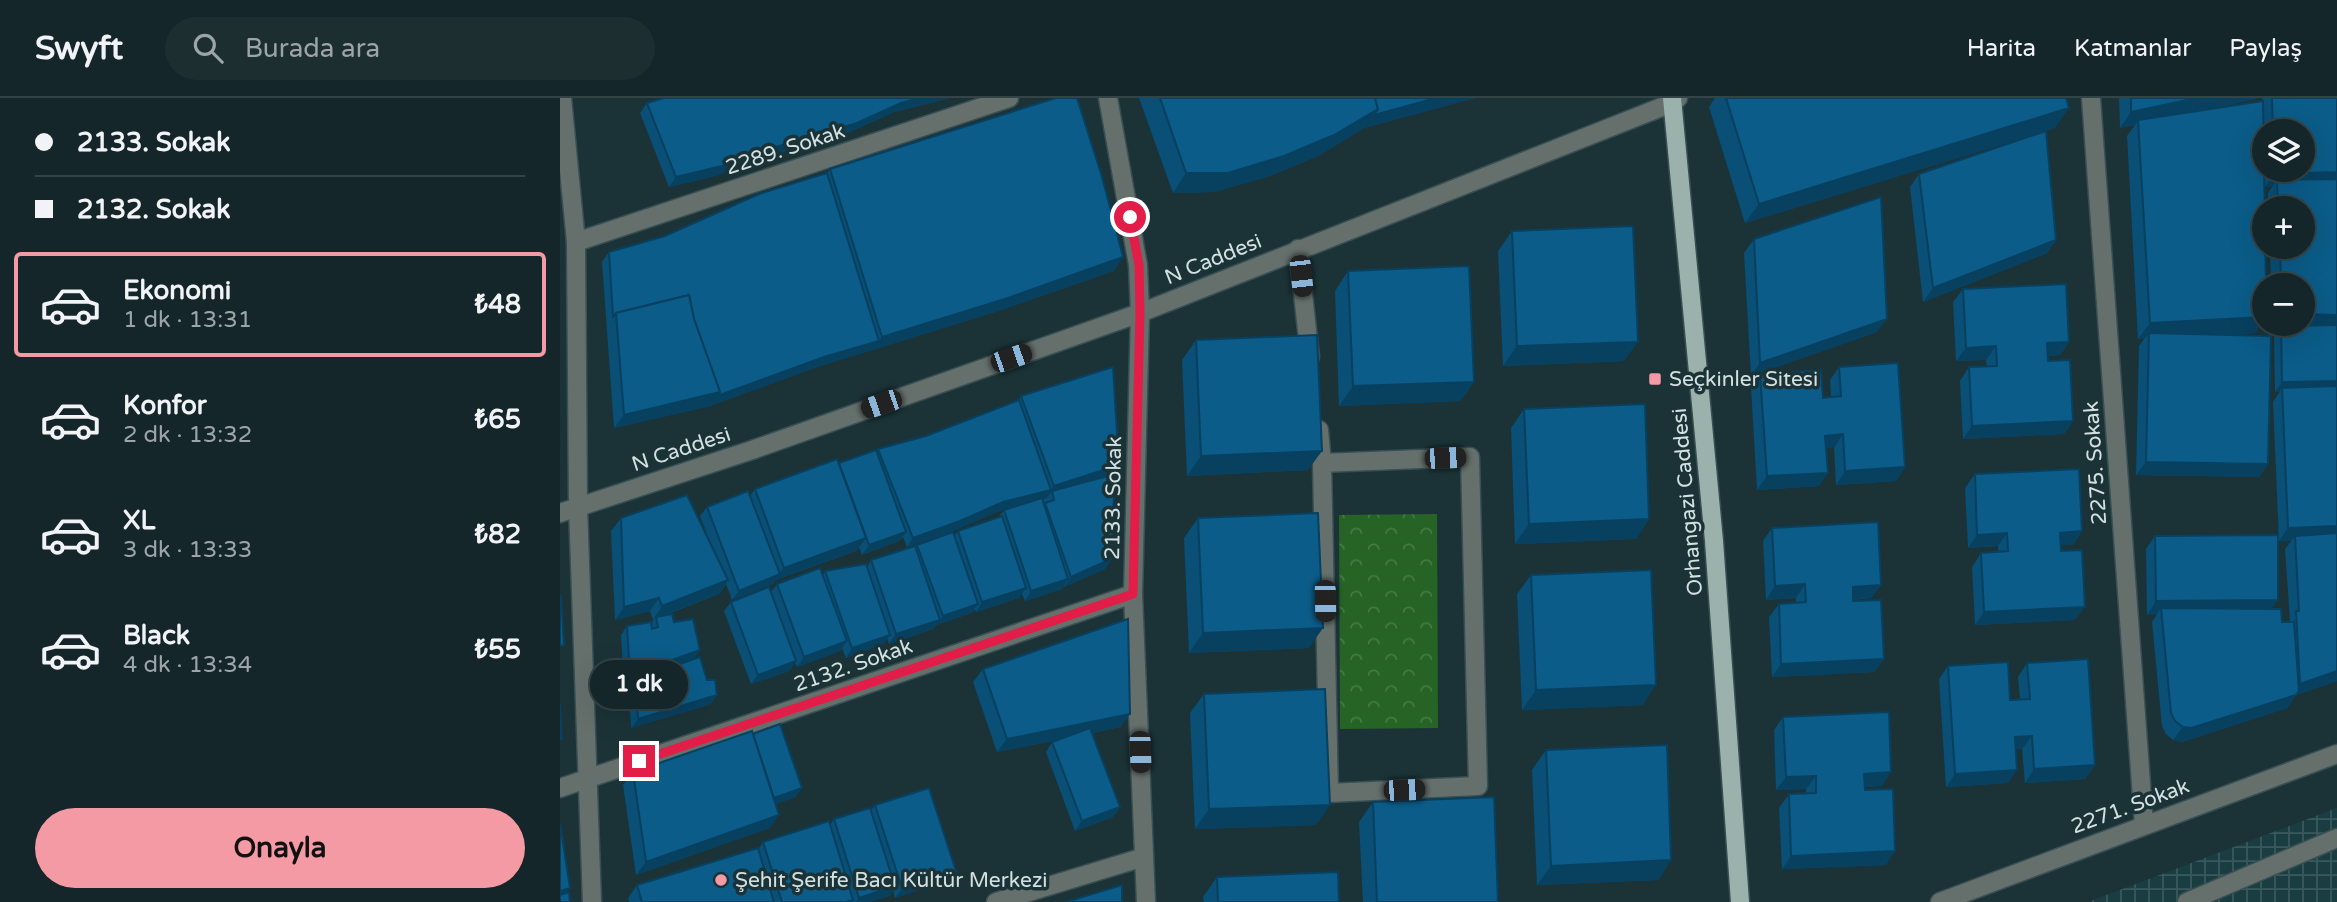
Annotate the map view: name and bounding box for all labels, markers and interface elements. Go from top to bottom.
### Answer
search box [165,17,655,80]
text: Swyft [35,29,123,68]
icon: search [189,29,227,67]
text: Burada ara [245,33,380,64]
text: Harita [1967,34,2036,63]
text: Katmanlar [2074,34,2191,63]
text: Paylaş [2229,34,2302,63]
street label: 2289. Sokak [722,118,848,181]
map controls [2252,119,2315,336]
button: layers [2252,119,2315,182]
text: 2133. Sokak [77,127,230,158]
text: 2132. Sokak [77,194,230,225]
button: + [2252,196,2315,259]
route start [1114,201,1146,233]
street label: N Caddesi [1161,229,1265,290]
car [1289,254,1314,298]
icon: car [39,273,102,336]
button: − [2252,273,2315,336]
text: Ekonomi [123,275,231,306]
text: ₺48 [475,289,521,320]
text: 1 dk · 13:31 [123,306,252,334]
car [988,341,1035,375]
place label: Seçkinler Sitesi [1669,367,1818,392]
marker: Seçkinler Sitesi [1647,371,1663,387]
car [858,387,905,421]
icon: car [39,388,102,451]
text: Konfor [123,390,207,421]
street label: 2275. Sokak [2079,400,2112,526]
text: ₺65 [475,404,521,435]
street label: Orhangazi Caddesi [1667,407,1708,597]
text: 2 dk · 13:32 [123,421,252,449]
street label: N Caddesi [629,422,734,477]
street label: 2133. Sokak [1100,436,1127,560]
car [1424,447,1467,469]
icon: car [39,503,102,566]
text: XL [123,505,155,536]
text: ₺82 [475,519,521,550]
text: 3 dk · 13:33 [123,536,252,564]
car [1315,580,1336,622]
icon: car [39,618,102,681]
text: Black [123,620,190,651]
street label: 2132. Sokak [791,633,916,697]
text: ₺55 [475,634,521,665]
text: 4 dk · 13:34 [123,651,252,679]
callout: 1 dk [590,660,688,708]
text: 1 dk [615,670,663,698]
car [1129,731,1152,773]
route end [623,745,655,777]
street label: 2271. Sokak [2068,774,2193,839]
car [1383,779,1426,801]
button: Onayla [35,808,525,888]
place label: Şehit Şerife Bacı Kültür Merkezi [735,868,1048,893]
marker: Şehit Şerife Bacı Kültür Merkezi [713,872,729,888]

